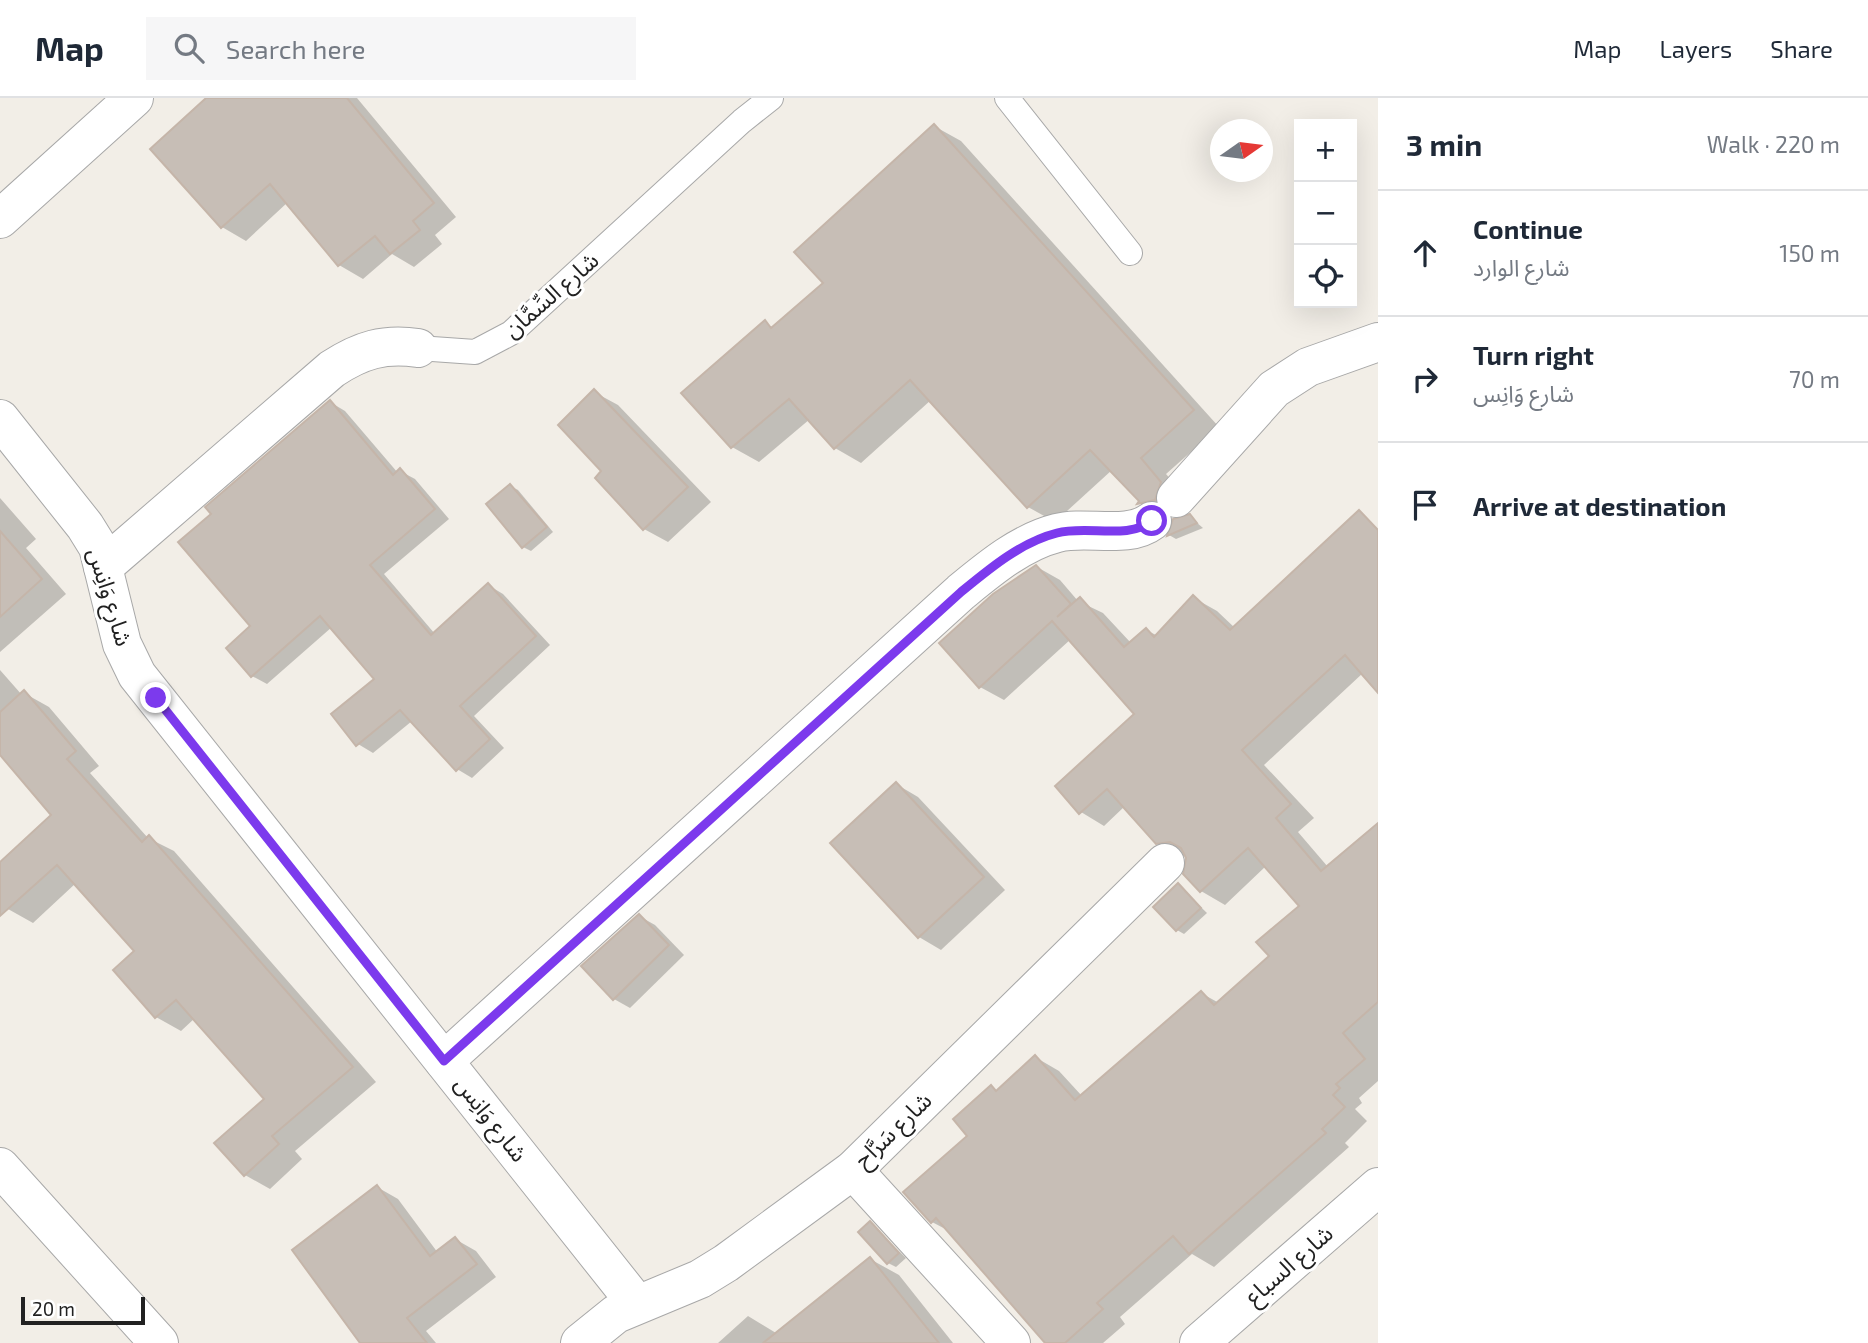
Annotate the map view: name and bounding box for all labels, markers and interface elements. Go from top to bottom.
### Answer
search box [146,17,636,80]
text: Map [35,28,104,68]
icon: search [170,29,208,67]
text: Search here [226,33,365,64]
text: Map [1573,34,1621,63]
text: Layers [1659,34,1732,63]
text: Share [1770,34,1833,63]
north arrow [1210,119,1273,182]
map controls [1294,119,1357,308]
button: + [1294,119,1357,182]
text: 3 min [1406,126,1482,162]
text: Walk · 220 m [1707,130,1840,158]
button: − [1294,182,1357,245]
text: Continue [1473,213,1583,244]
icon: ahead [1406,234,1444,272]
text: 150 m [1779,239,1840,267]
street label: شارع السِّمَّان [497,245,606,346]
button: locate [1294,245,1357,308]
text: شارع الوارد [1473,253,1569,281]
text: Turn right [1473,339,1594,370]
icon: right [1406,360,1444,398]
text: 70 m [1789,365,1840,393]
text: شارع وَانِس [1473,379,1574,407]
icon: arrive [1406,486,1444,524]
text: Arrive at destination [1473,490,1726,521]
route start [1136,505,1167,536]
street label: شارع وَانِس [79,544,139,650]
route end [140,682,171,713]
street label: شارع وَانِس [446,1070,534,1169]
street label: شارع سَرَّاح [848,1086,940,1176]
street label: شارع السباع [1239,1219,1341,1313]
scale bar [21,1294,145,1326]
text: 20 m [32,1297,75,1320]

